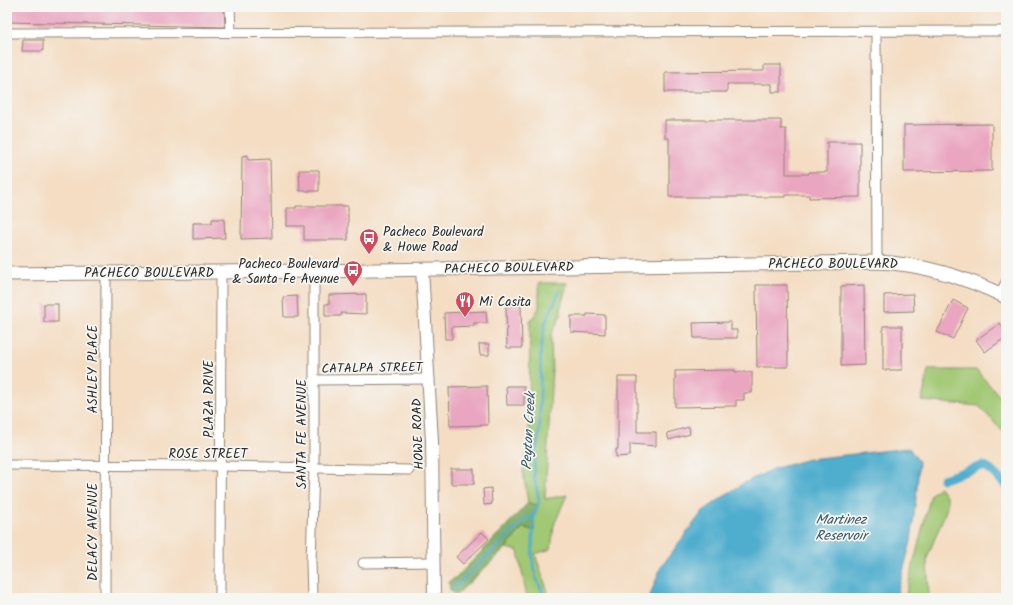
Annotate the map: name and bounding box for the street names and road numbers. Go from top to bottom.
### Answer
street label: PACHECO BOULEVARD [768,254,898,275]
street label: PACHECO BOULEVARD [444,257,574,280]
street label: PACHECO BOULEVARD [84,263,214,284]
street label: ASHLEY PLACE [83,324,104,413]
street label: CATALPA STREET [321,357,424,380]
street label: PLAZA DRIVE [199,360,220,438]
street label: SANTA FE AVENUE [292,379,313,489]
street label: HOWE ROAD [407,398,430,470]
street label: ROSE STREET [169,444,248,465]
street label: DELACY AVENUE [83,483,104,581]

